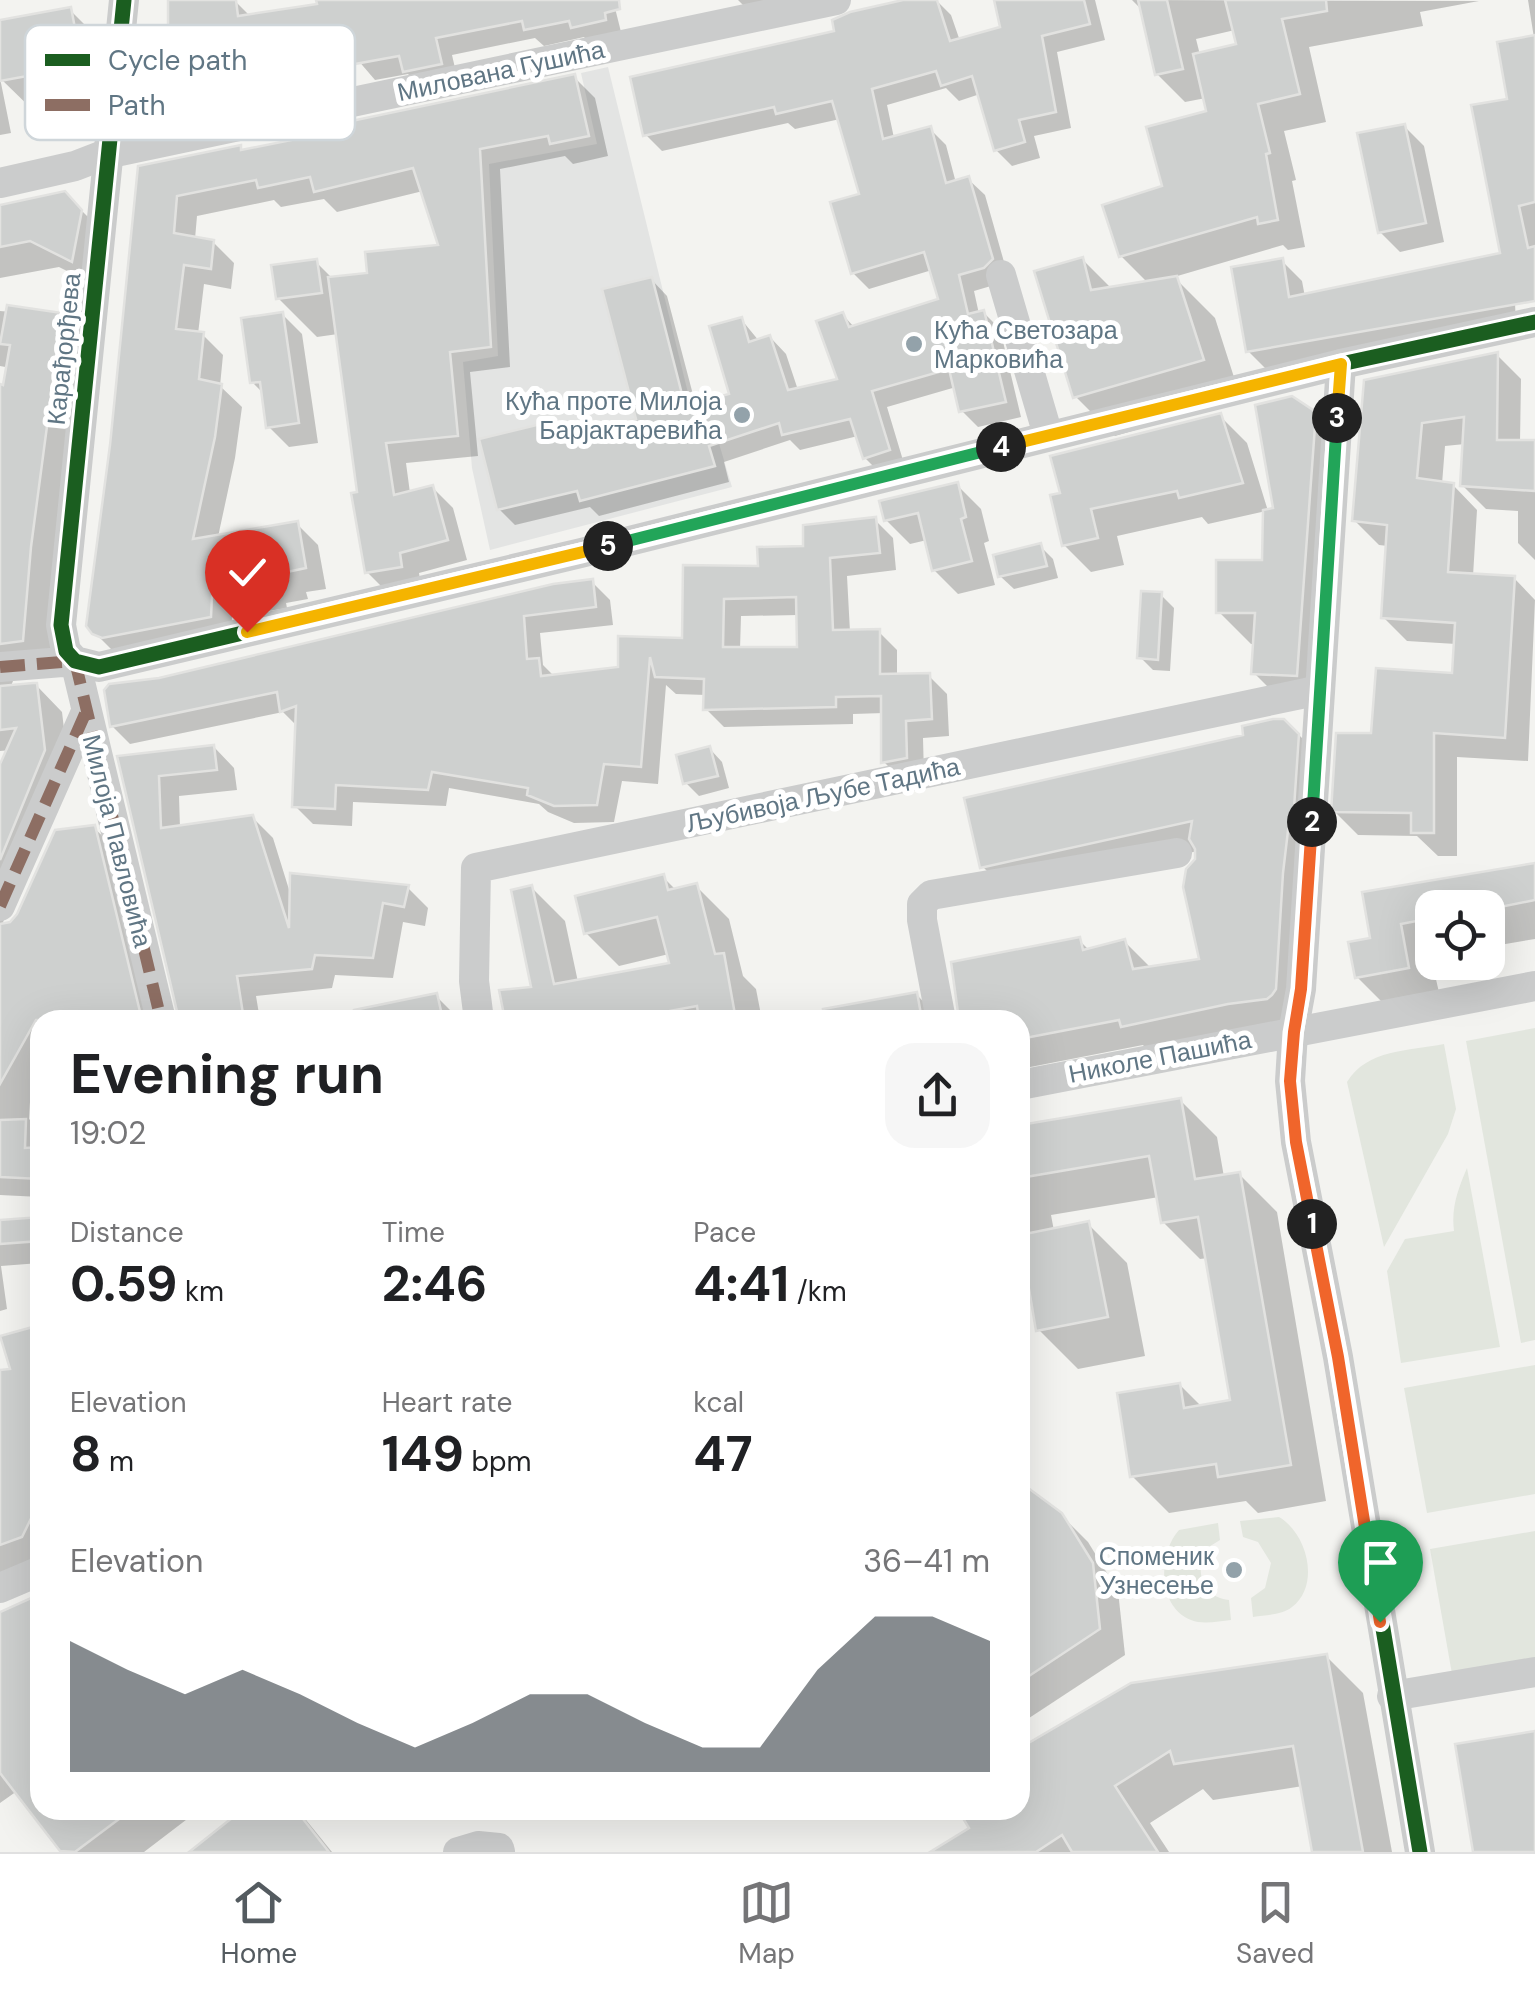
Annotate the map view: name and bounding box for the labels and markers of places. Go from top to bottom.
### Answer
place label: Кућа Светозара Марковића [934,314,1118,376]
marker: Кућа Светозара Марковића [903,333,925,355]
place label: Кућа проте Милоја Барјактаревића [505,385,722,447]
pin: 3 [1312,393,1362,443]
marker: Кућа проте Милоја Барјактаревића [731,404,753,426]
pin: 4 [976,422,1026,472]
pin: 5 [583,521,633,571]
pin [205,530,290,633]
pin: 2 [1287,797,1337,847]
pin: 1 [1287,1199,1337,1249]
pin [1338,1520,1423,1623]
place label: Споменик Узнесење [1099,1540,1215,1602]
marker: Споменик Узнесење [1223,1559,1245,1581]

